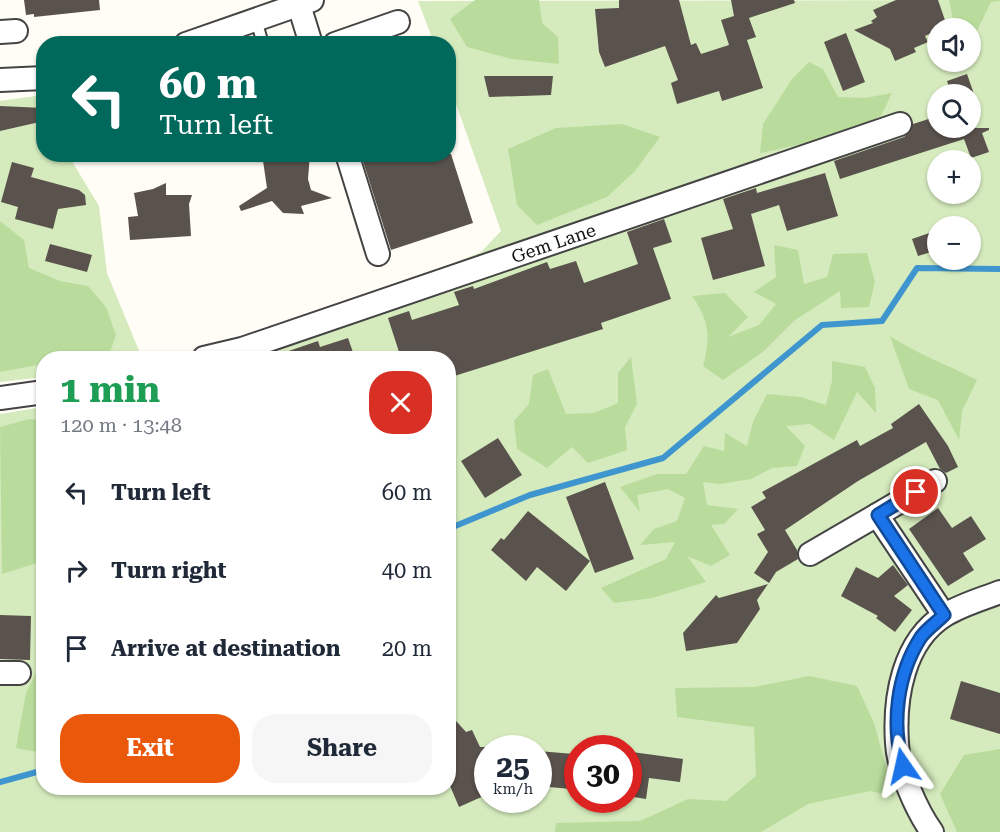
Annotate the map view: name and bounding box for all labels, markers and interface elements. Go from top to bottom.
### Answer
map controls [927,18,981,270]
button: sound [927,18,981,72]
text: 60 m [159,59,257,108]
icon: left [60,60,138,138]
button: search [927,84,981,138]
text: Turn left [159,109,273,141]
button: + [927,150,981,204]
button: − [927,216,981,270]
street label: Gem Lane [508,218,598,267]
text: 1 min [60,369,160,411]
button: close [369,371,432,434]
text: 120 m · 13:48 [60,413,182,437]
pin [890,466,941,517]
icon: arrive [899,475,932,508]
icon: left [60,476,93,509]
text: Turn left [111,480,211,505]
text: 60 m [382,480,432,505]
icon: right [60,554,93,587]
text: Turn right [111,558,226,583]
text: 40 m [382,558,432,583]
icon: arrive [60,632,93,665]
text: Arrive at destination [111,636,340,661]
text: 20 m [382,636,432,661]
button: Exit [60,714,240,783]
button: Share [252,714,432,783]
position arrow [871,734,935,798]
speed limit sign: 30 [564,735,642,813]
text: 25 [496,749,530,784]
text: km/h [493,780,533,798]

